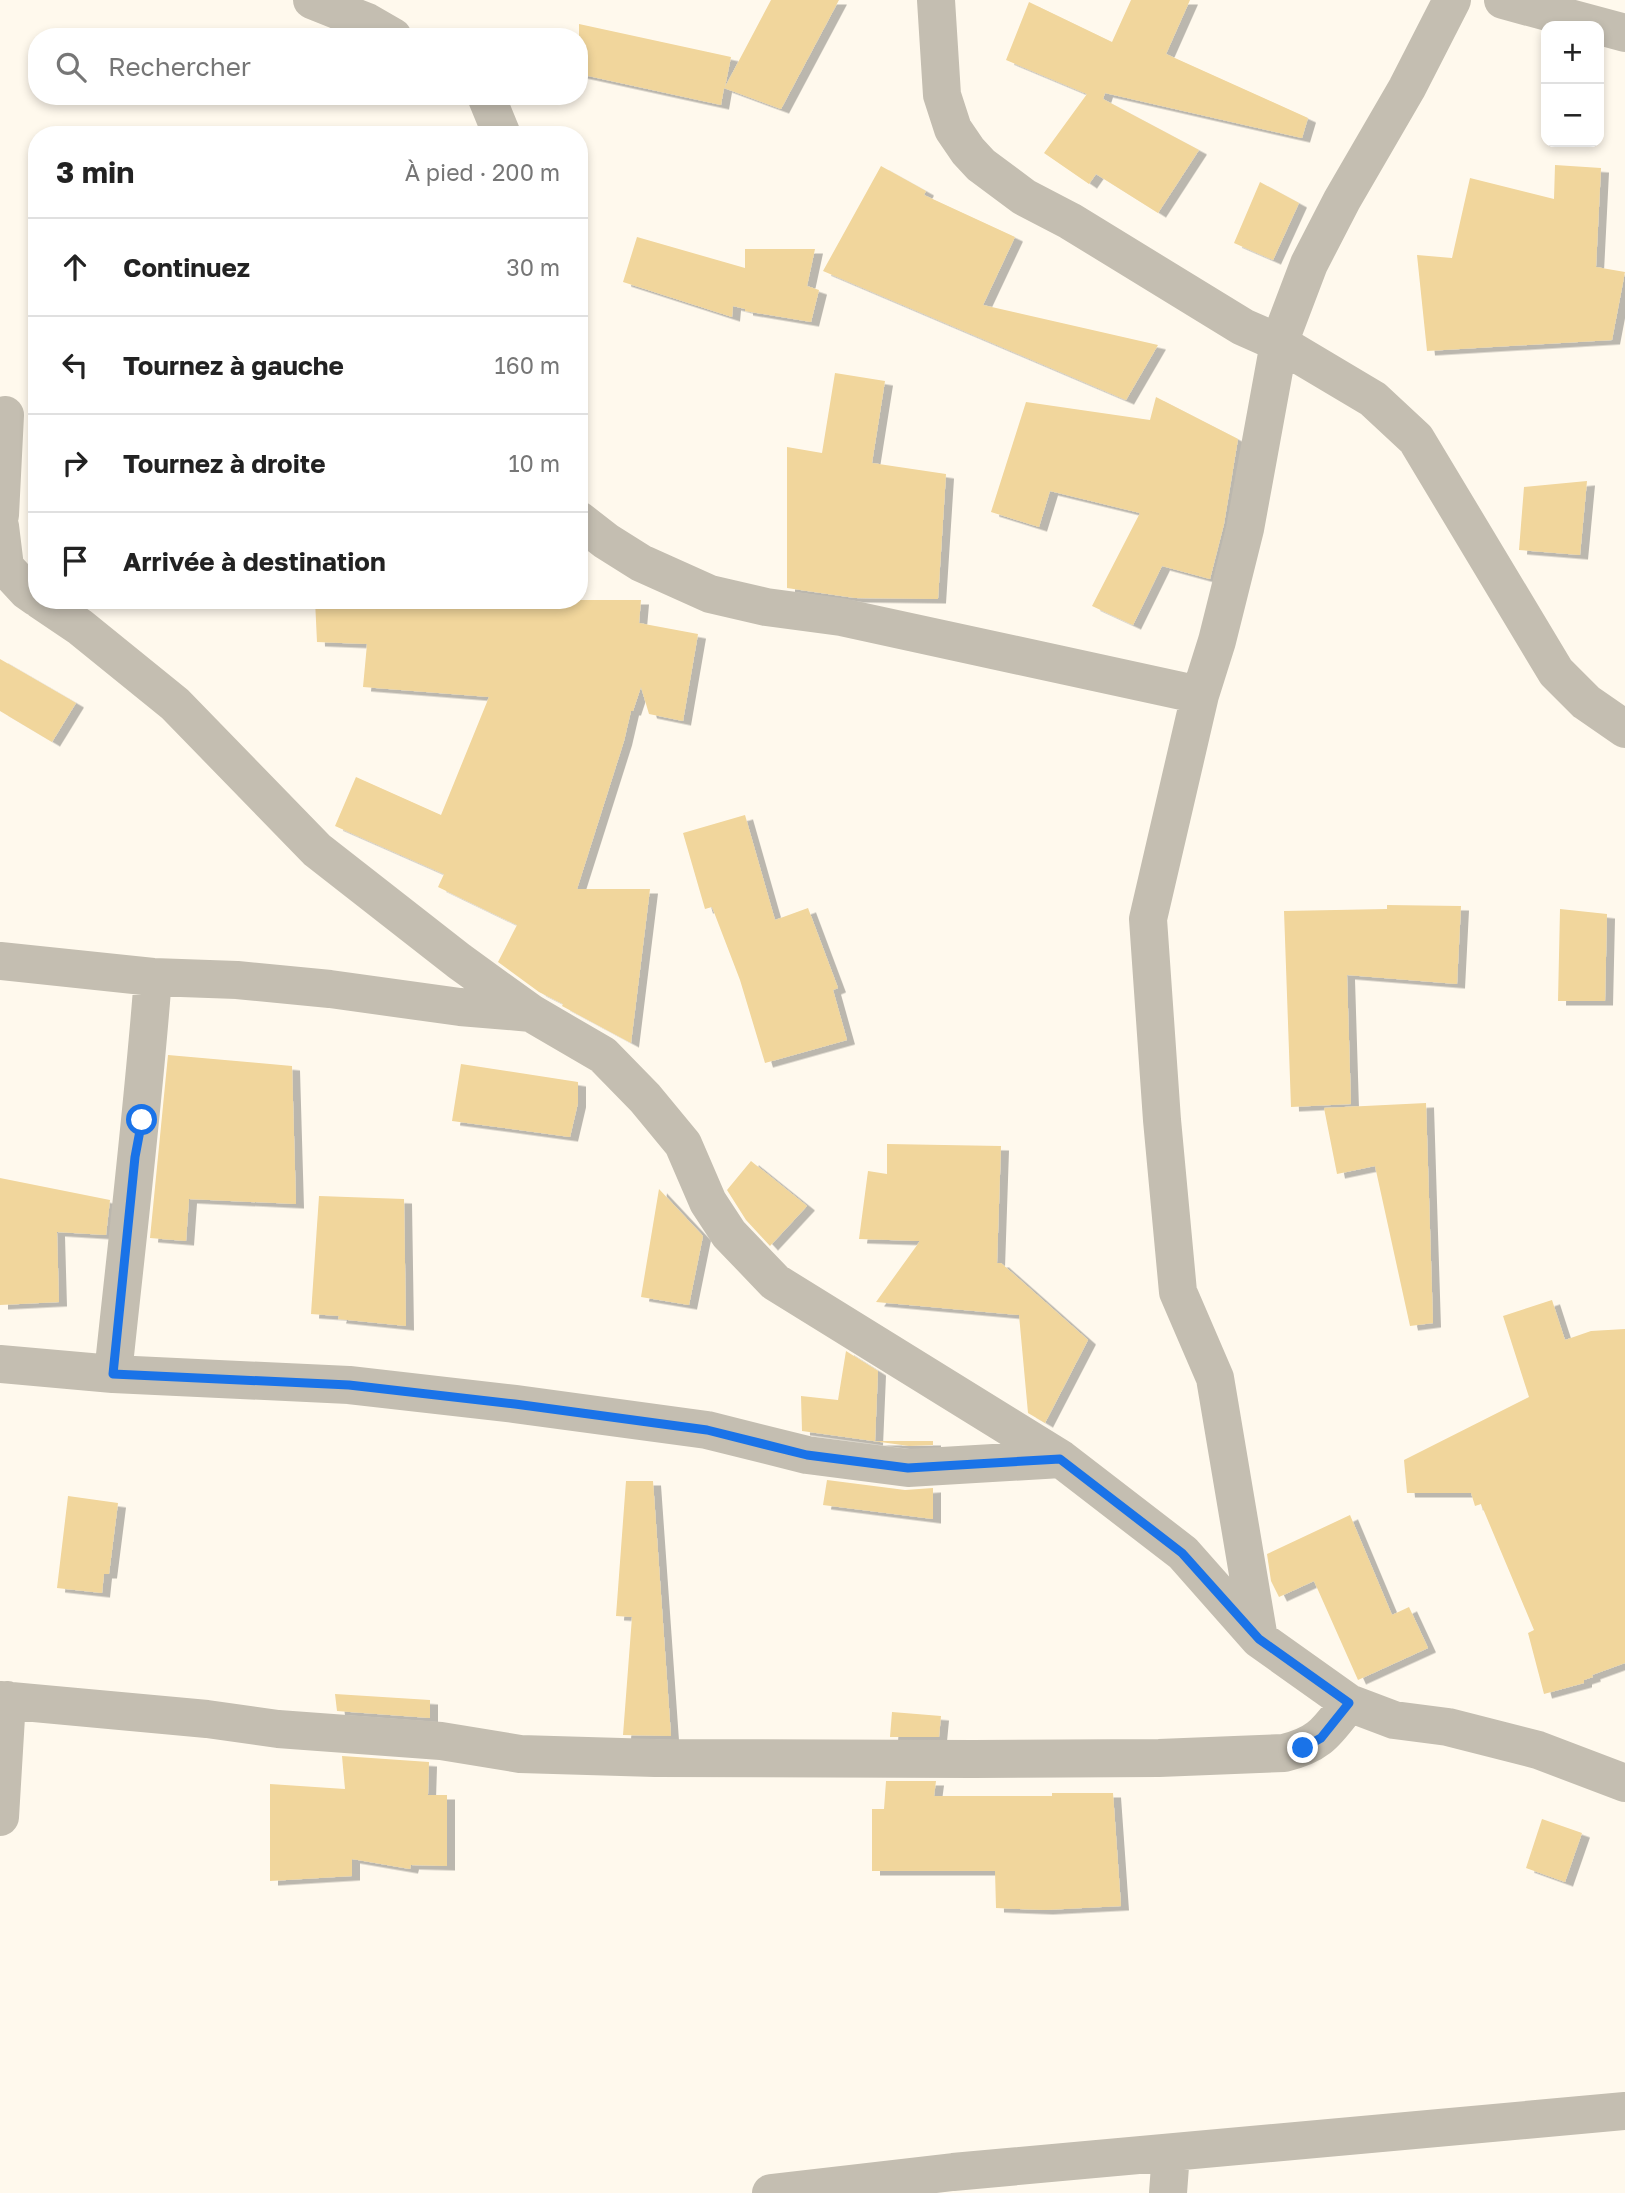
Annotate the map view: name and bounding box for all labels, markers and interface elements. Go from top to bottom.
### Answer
map controls [1541,21,1604,147]
button: + [1541,21,1604,84]
search box [28,28,588,105]
icon: search [52,48,90,86]
text: Rechercher [108,51,251,82]
button: − [1541,84,1604,147]
text: 3 min [56,154,134,190]
text: À pied · 200 m [405,158,560,186]
icon: ahead [56,248,94,286]
text: Continuez [123,252,250,283]
text: 30 m [506,253,560,281]
icon: left [56,346,94,384]
text: Tournez à gauche [123,350,344,381]
text: 160 m [495,351,560,379]
icon: right [56,444,94,482]
text: Tournez à droite [123,448,326,479]
text: 10 m [508,449,560,477]
icon: arrive [56,542,94,580]
text: Arrivée à destination [123,546,386,577]
route start [126,1104,157,1135]
route end [1287,1732,1318,1763]

